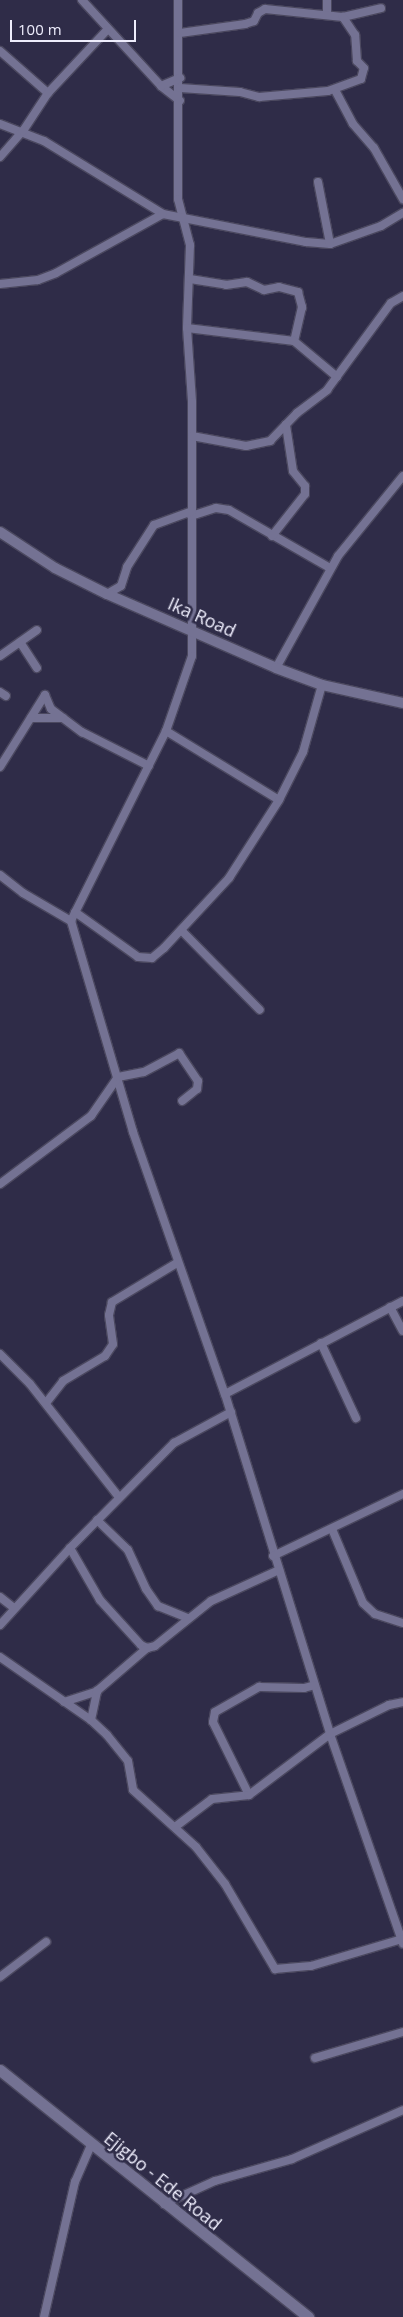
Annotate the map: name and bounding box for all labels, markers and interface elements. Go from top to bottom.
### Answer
scale bar [12,10,139,42]
text: 100 m [18,19,62,39]
street label: Ika Road [165,592,239,642]
street label: Ejigbo - Ede Road [100,2127,226,2235]

